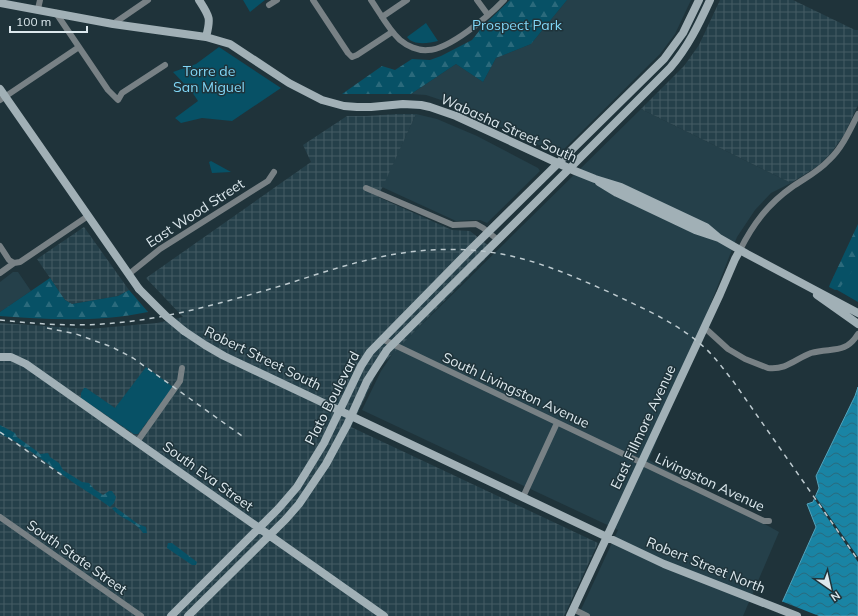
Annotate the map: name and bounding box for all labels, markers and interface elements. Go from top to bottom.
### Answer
scale bar [10,8,87,34]
text: 100 m [16,14,51,29]
park label: Prospect Park [472,16,563,34]
park label: Torre de San Miguel [173,62,245,96]
street label: Wabasha Street South [438,90,580,166]
street label: East Wood Street [143,175,248,251]
street label: Robert Street South [202,322,324,394]
street label: Plato Boulevard [301,348,363,448]
street label: South Livingston Avenue [440,348,592,432]
street label: East Fillmore Avenue [606,362,680,492]
street label: South Eva Street [159,437,257,515]
street label: Livingston Avenue [652,449,768,515]
street label: South State Street [23,516,131,598]
street label: Robert Street North [644,533,768,597]
north arrow [810,568,850,608]
text: N [828,588,843,604]

